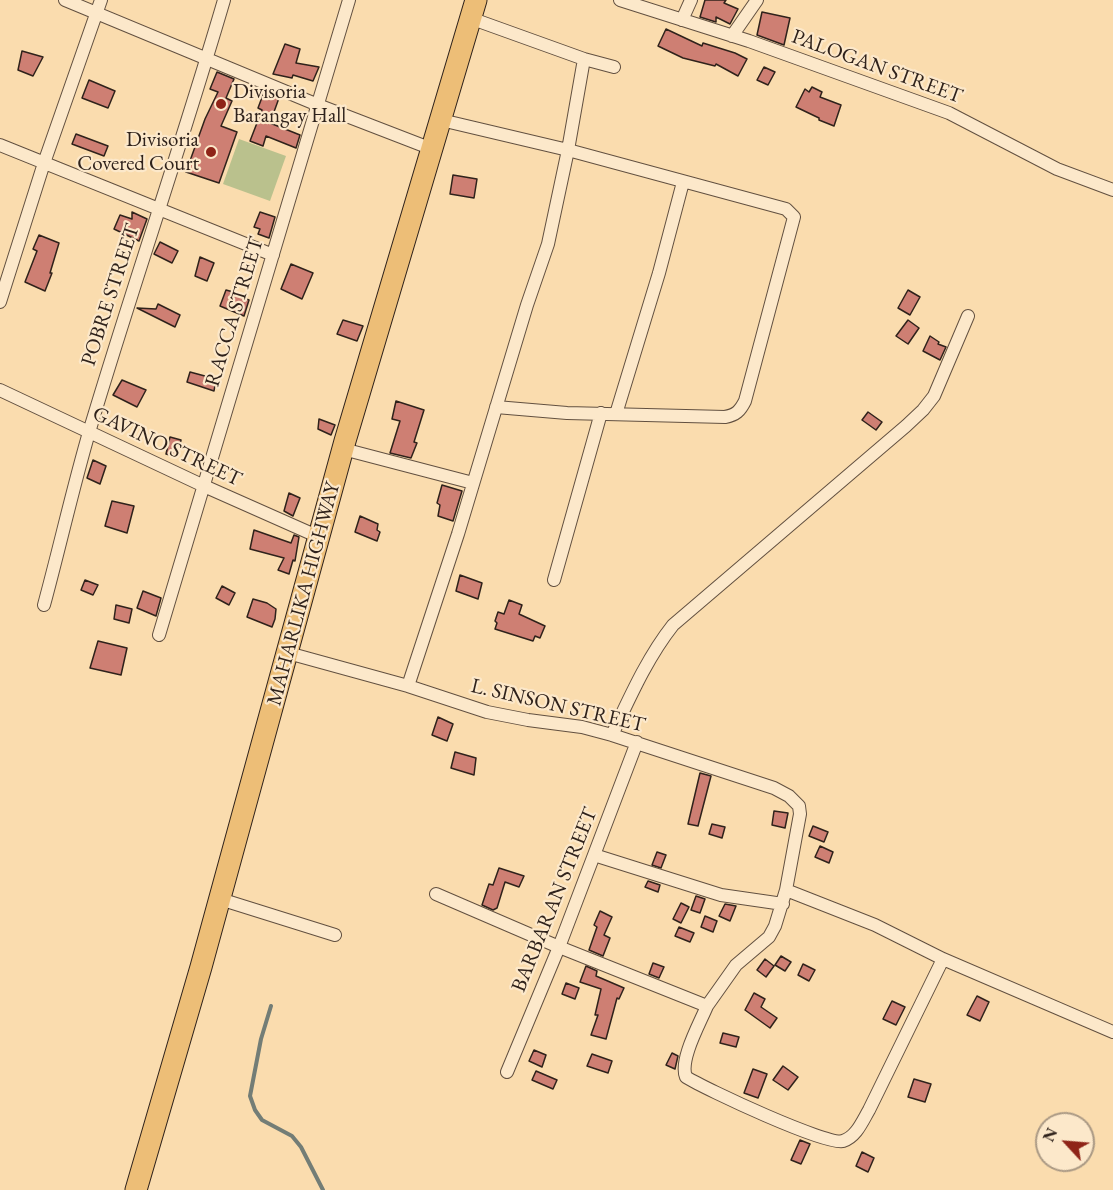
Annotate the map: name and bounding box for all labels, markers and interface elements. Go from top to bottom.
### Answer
street label: PALOGAN STREET [788,24,966,110]
place label: Divisoria Barangay Hall [233,79,346,129]
marker: Divisoria Barangay Hall [214,97,228,111]
place label: Divisoria Covered Court [77,127,199,177]
marker: Divisoria Covered Court [204,145,218,159]
street label: POBRE STREET [76,221,146,369]
street label: RACCA STREET [200,234,270,390]
street label: GAVINO STREET [88,401,246,493]
street label: MAHARLIKA HIGHWAY [262,479,346,709]
street label: L. SINSON STREET [468,674,648,738]
street label: BARBARAN STREET [507,804,603,996]
north arrow [1035,1112,1095,1172]
text: N [1038,1124,1062,1145]

